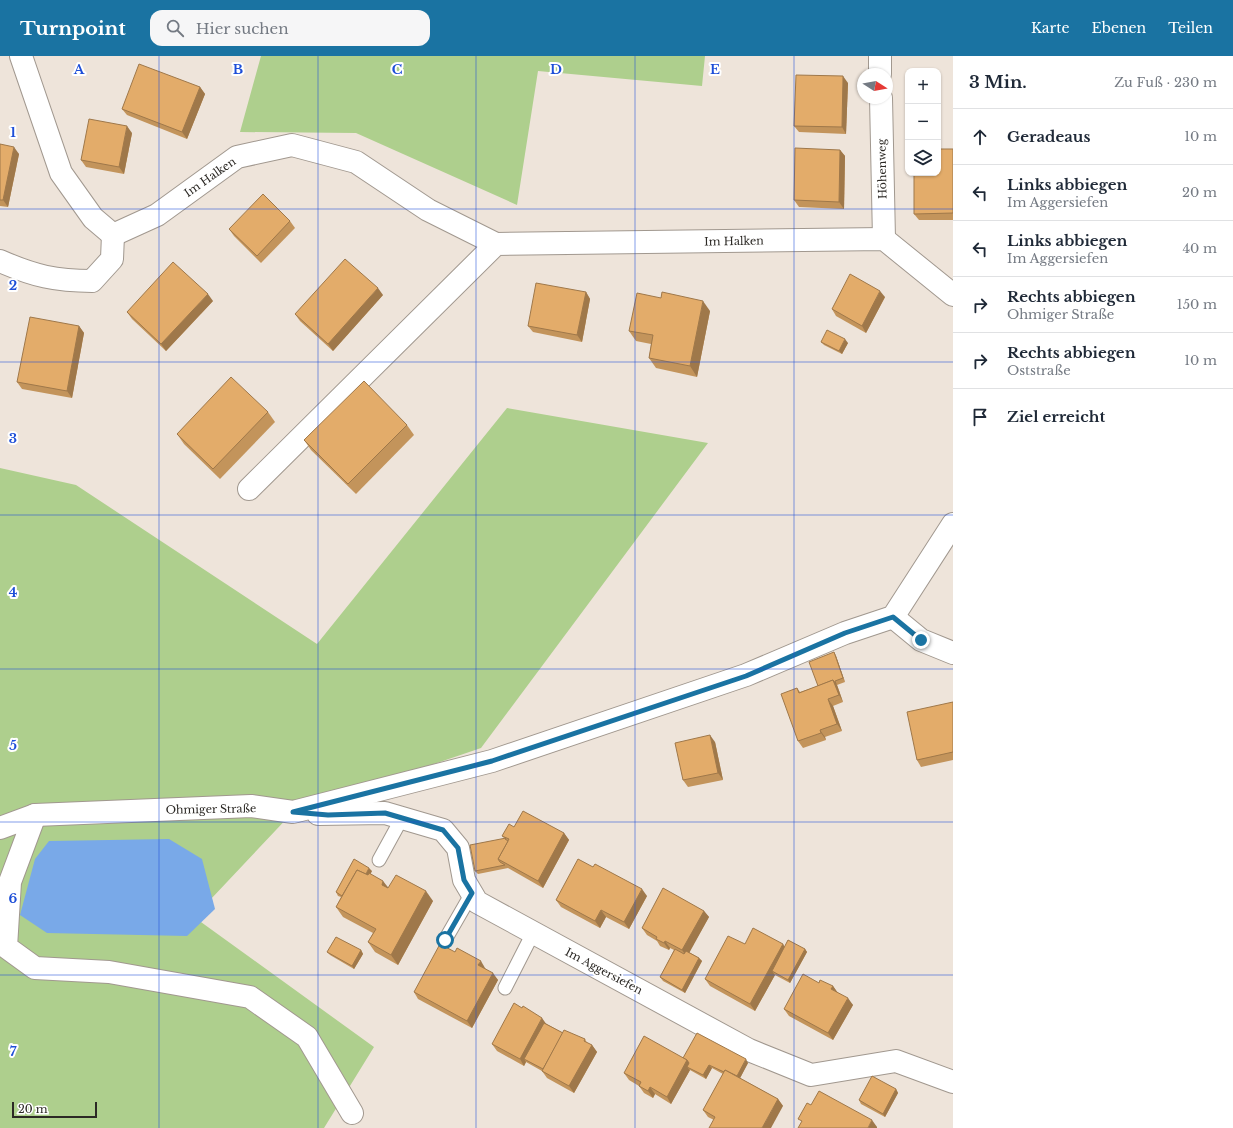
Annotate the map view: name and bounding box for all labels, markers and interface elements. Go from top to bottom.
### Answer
search box [150,10,430,46]
text: Turnpoint [20,17,126,40]
icon: search [164,17,186,39]
text: Hier suchen [196,19,288,38]
text: Karte [1031,19,1070,37]
text: Ebenen [1092,19,1146,37]
text: Teilen [1168,19,1213,37]
text: A [73,61,85,78]
text: B [233,61,243,78]
text: C [392,61,403,78]
text: D [550,61,562,78]
text: E [710,61,720,78]
north arrow [857,68,893,104]
map controls [905,68,941,176]
button: + [905,68,941,104]
text: 3 Min. [969,72,1027,93]
text: Zu Fuß · 230 m [1114,74,1217,91]
button: − [905,104,941,140]
text: 1 [10,124,16,141]
icon: ahead [969,126,991,148]
text: Geradeaus [1007,127,1090,146]
text: 10 m [1184,128,1217,145]
street label: Höhenweg [874,138,890,199]
button: layers [905,140,941,176]
street label: Im Halken [182,154,239,200]
text: Links abbiegen [1007,175,1127,194]
icon: left [969,182,991,204]
text: 20 m [1182,184,1217,201]
text: Im Aggersiefen [1007,194,1108,211]
text: Links abbiegen [1007,231,1127,250]
street label: Im Halken [704,233,764,249]
icon: left [969,238,991,260]
text: 40 m [1182,240,1217,257]
text: Im Aggersiefen [1007,250,1108,267]
text: 2 [9,277,17,294]
text: Rechts abbiegen [1007,287,1136,306]
icon: right [969,294,991,316]
text: 150 m [1177,296,1217,313]
text: Ohmiger Straße [1007,306,1114,323]
text: Rechts abbiegen [1007,343,1136,362]
icon: right [969,350,991,372]
text: 10 m [1184,352,1217,369]
text: Oststraße [1007,362,1071,379]
icon: arrive [969,406,991,428]
text: Ziel erreicht [1007,407,1105,426]
text: 3 [9,430,17,447]
text: 4 [9,584,18,601]
route end [912,631,930,649]
text: 5 [9,737,17,754]
street label: Ohmiger Straße [166,801,256,817]
text: 6 [9,890,18,907]
route start [436,931,454,949]
street label: Im Aggersiefen [563,945,645,997]
text: 7 [10,1043,17,1060]
scale bar [12,1100,97,1119]
text: 20 m [18,1102,48,1116]

